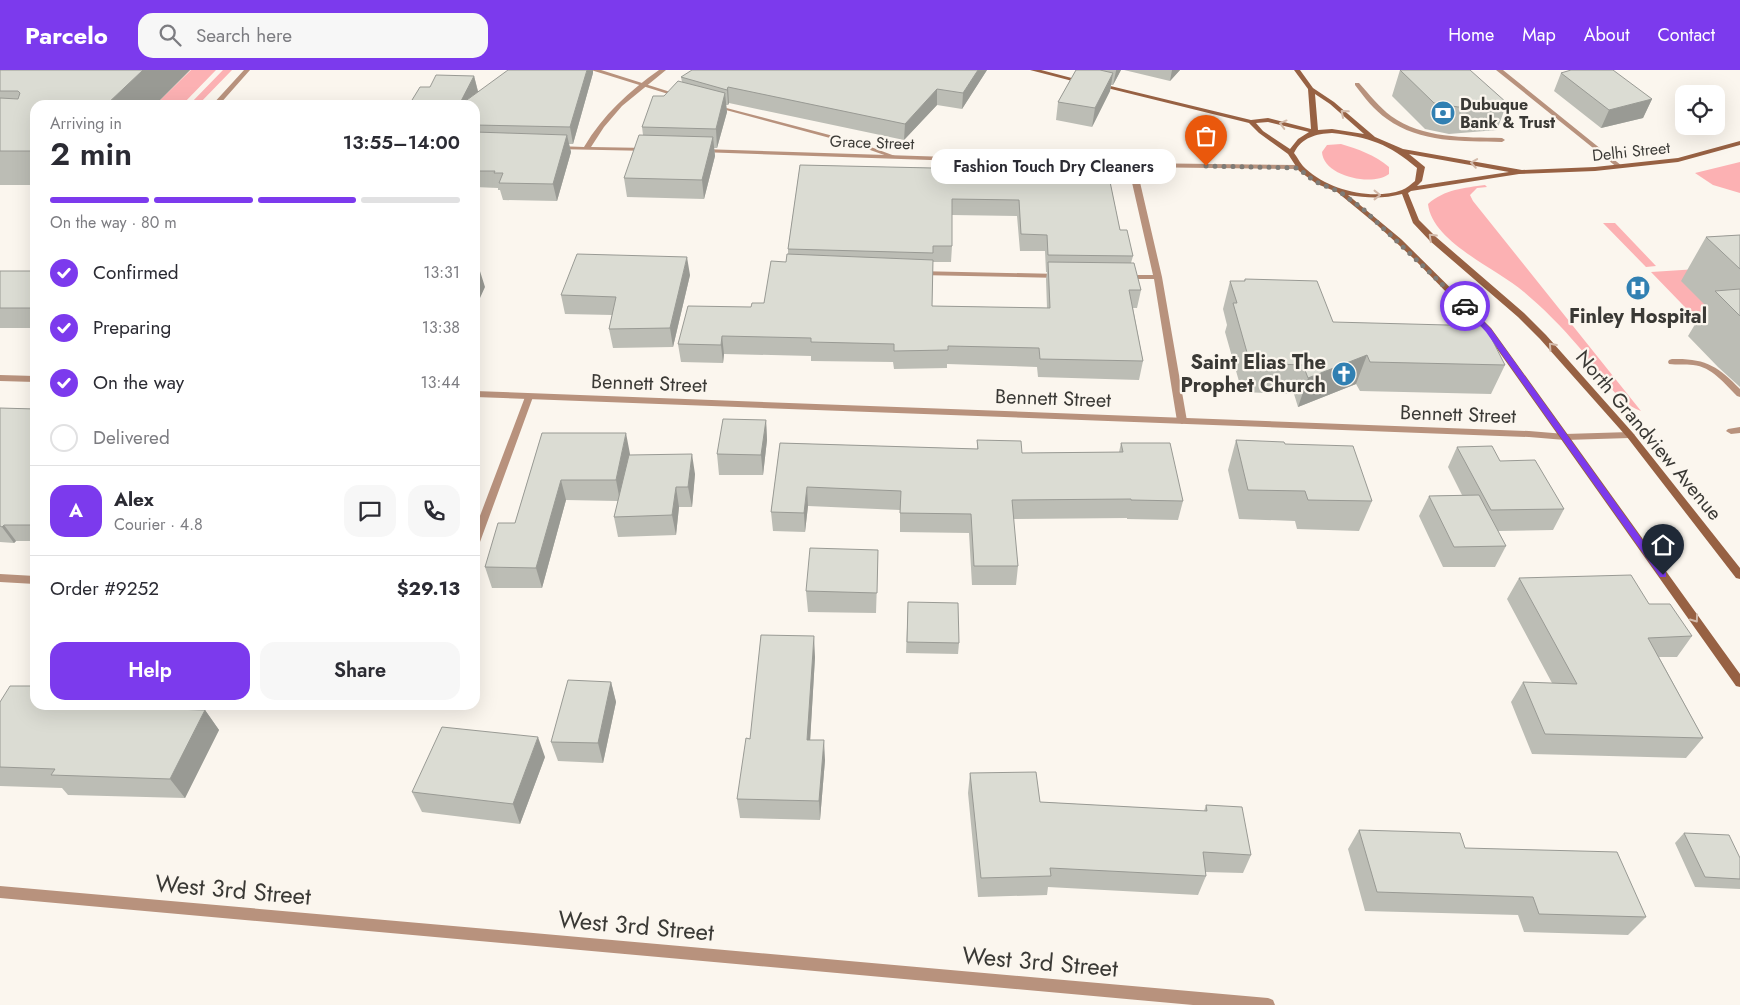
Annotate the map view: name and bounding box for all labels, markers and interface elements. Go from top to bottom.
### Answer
search box [138,13,488,58]
text: Parcelo [25,18,108,53]
icon: search [156,21,184,49]
text: Search here [196,22,292,49]
text: Home [1448,22,1494,48]
text: Map [1522,22,1556,48]
text: About [1584,22,1629,48]
text: Contact [1657,22,1715,48]
map controls [1675,85,1725,135]
button: locate [1675,85,1725,135]
place label: Dubuque Bank & Trust [1460,93,1556,134]
bank icon: Dubuque Bank & Trust [1430,100,1456,126]
one-way arrow [1341,110,1350,119]
text: Arriving in [50,112,122,135]
pin [1185,115,1227,166]
one-way arrow [1280,119,1288,129]
icon: bag [1192,122,1220,150]
text: 13:55–14:00 [343,129,460,156]
street label: Grace Street [829,130,915,155]
text: 2 min [50,131,132,177]
street label: Delhi Street [1591,136,1671,167]
callout: Fashion Touch Dry Cleaners [931,148,1176,184]
text: Fashion Touch Dry Cleaners [953,155,1154,178]
one-way arrow [1470,159,1479,169]
one-way arrow [1373,190,1381,200]
text: On the way · 80 m [50,211,177,234]
one-way arrow [1429,234,1438,243]
icon: check [50,259,78,287]
text: Confirmed [93,259,179,286]
text: 13:31 [423,261,460,284]
hospital icon: Finley Hospital [1625,275,1651,301]
courier [1440,281,1490,331]
icon: car [1451,292,1479,320]
place label: Finley Hospital [1569,302,1707,331]
icon: check [50,314,78,342]
text: Preparing [93,314,171,341]
text: 13:38 [422,316,460,339]
one-way arrow [1548,343,1557,352]
street label: North Grandview Avenue [1569,344,1729,527]
place label: Saint Elias The Prophet Church [1181,348,1326,400]
church icon: Saint Elias The Prophet Church [1331,361,1357,387]
street label: Bennett Street [590,367,708,400]
icon: check [50,369,78,397]
text: On the way [93,369,184,396]
text: 13:44 [421,371,460,394]
street label: Bennett Street [994,382,1112,415]
street label: Bennett Street [1399,398,1517,431]
text: Delivered [93,424,170,451]
button: chat [344,485,396,537]
button: phone [408,485,460,537]
text: Alex [114,486,154,513]
text: A [69,497,83,524]
text: Courier · 4.8 [114,513,203,536]
pin [1642,524,1684,575]
icon: home [1649,531,1677,559]
text: Order #9252 [50,575,159,602]
text: $29.13 [397,575,460,602]
one-way arrow [1689,613,1698,623]
button: Help [50,642,250,700]
button: Share [260,642,460,700]
street label: West 3rd Street [154,865,313,914]
street label: West 3rd Street [557,901,716,950]
street label: West 3rd Street [961,937,1120,986]

